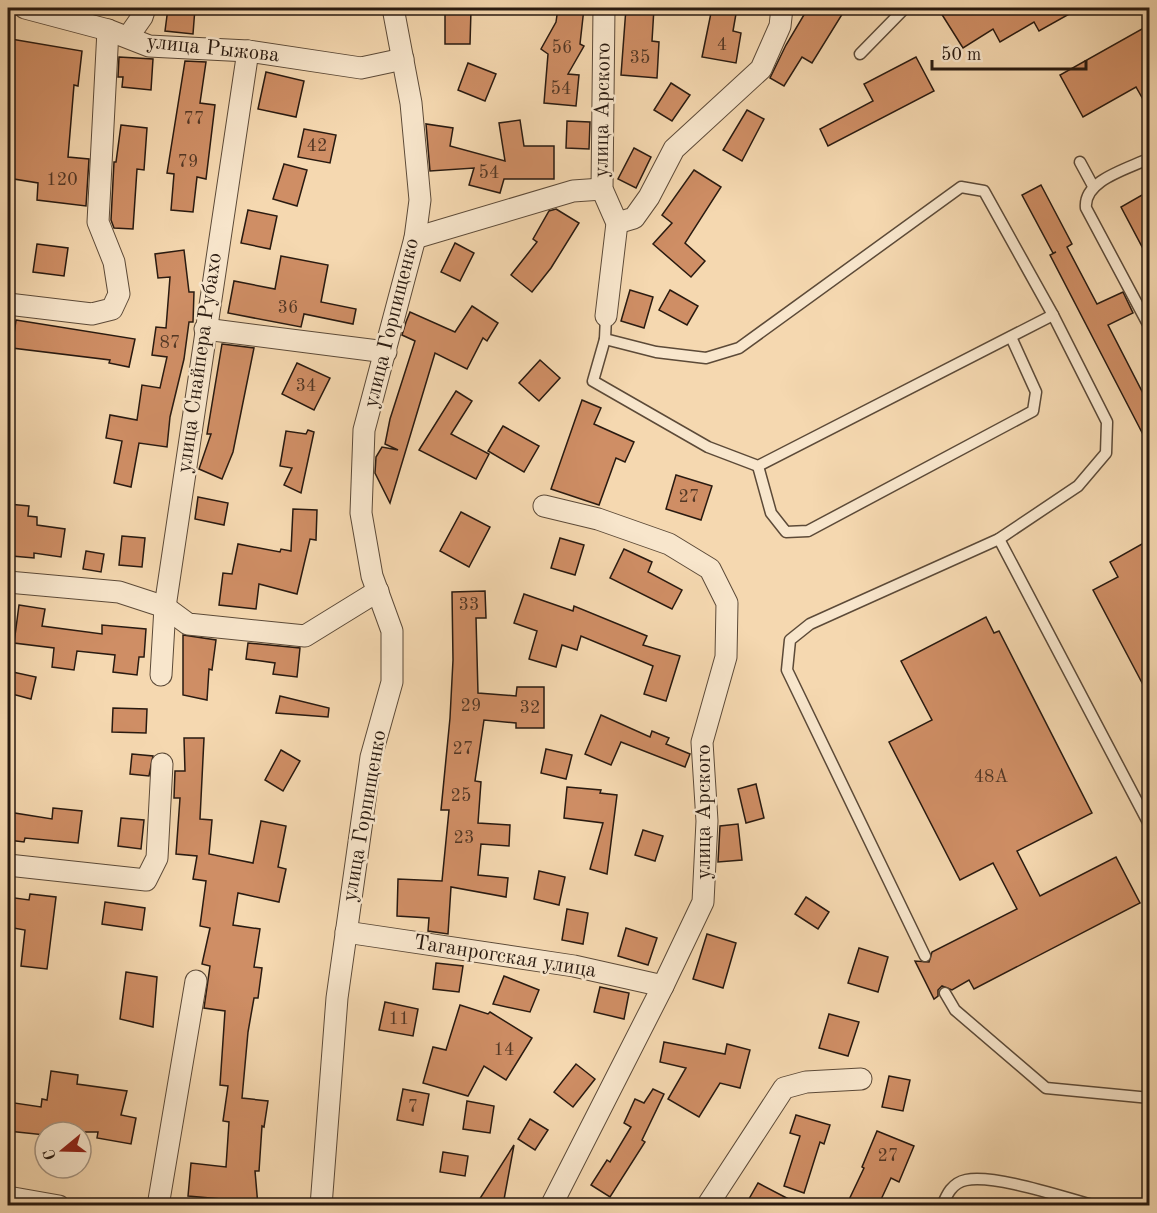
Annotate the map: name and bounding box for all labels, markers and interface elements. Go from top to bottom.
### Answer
street label: улица Рыжова [145,32,281,66]
scale bar [932,33,1086,71]
house number: 4 [717,36,727,54]
house number: 56 [552,39,572,57]
street label: улица Арского [591,42,615,178]
text: 50 m [941,46,981,64]
house number: 35 [630,49,650,67]
house number: 54 [551,80,571,98]
house number: 77 [184,110,204,128]
house number: 42 [307,137,327,155]
house number: 79 [178,153,198,171]
house number: 54 [479,164,499,182]
house number: 120 [46,171,78,189]
street label: улица Горпищенко [361,236,423,410]
street label: улица Снайпера Рубахо [174,252,226,474]
house number: 36 [278,299,298,317]
house number: 87 [160,334,180,352]
house number: 34 [296,377,316,395]
house number: 27 [679,488,699,506]
house number: 33 [459,596,479,614]
house number: 29 [461,697,481,715]
house number: 32 [520,699,540,717]
street label: улица Горпищенко [340,729,390,903]
house number: 27 [453,740,473,758]
street label: улица Арского [694,744,715,880]
house number: 48А [974,768,1009,786]
house number: 25 [451,787,471,805]
house number: 23 [454,829,474,847]
street label: Таганрогская улица [412,932,598,982]
house number: 11 [389,1010,409,1028]
house number: 14 [494,1041,514,1059]
house number: 7 [408,1098,418,1116]
north arrow [33,1120,93,1180]
text: С [41,1147,60,1162]
house number: 27 [878,1147,898,1165]

